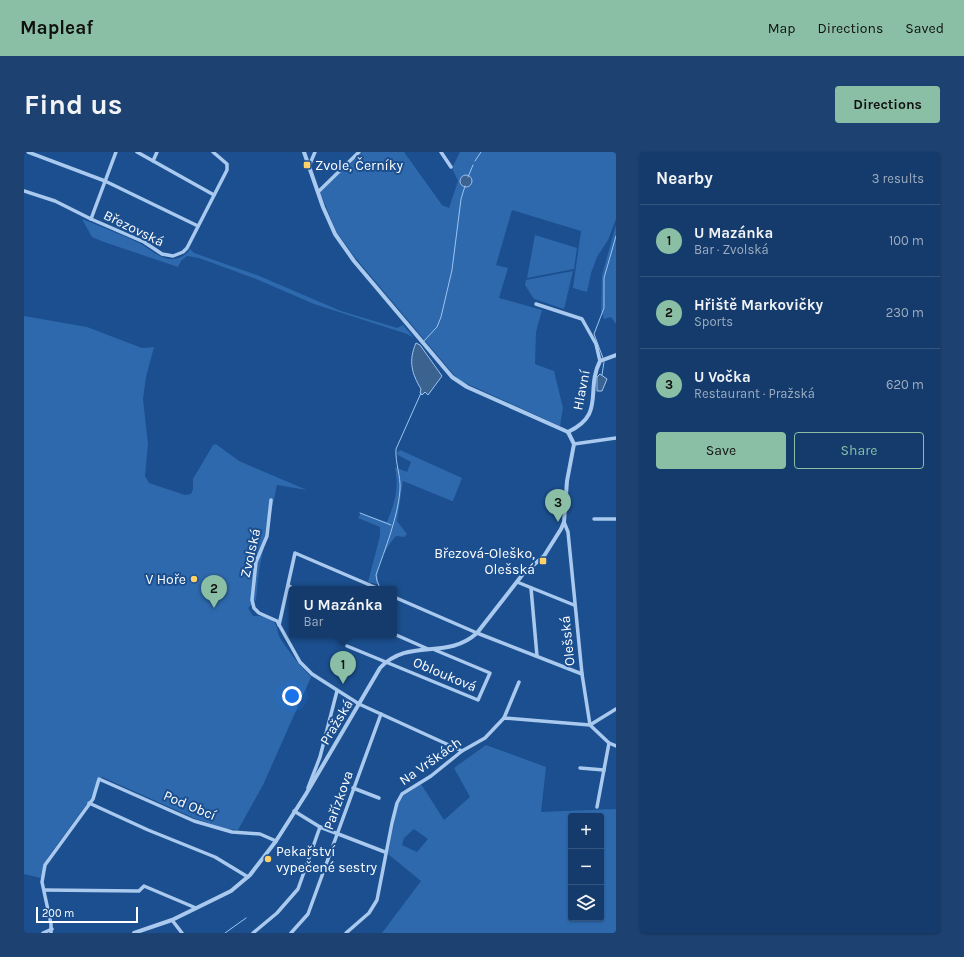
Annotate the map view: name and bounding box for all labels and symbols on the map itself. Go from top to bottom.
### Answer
place label: Zvole, Černíky [315,157,403,174]
marker: Zvole, Černíky [302,160,312,170]
street label: Březovská [101,207,167,250]
street label: Hlavní [569,368,594,412]
pin: 3 [545,489,571,522]
street label: Zvolská [237,527,264,579]
place label: Březová-Oleško, Olešská [434,545,535,578]
marker: Březová-Oleško, Olešská [538,556,548,566]
place label: V Hoře [146,571,186,588]
marker: V Hoře [189,574,199,584]
pin: 2 [201,575,227,608]
street label: Olešská [556,615,579,667]
pin: 1 [330,651,356,684]
street label: Oblouková [410,653,479,696]
your location [282,686,302,706]
street label: Pražská [316,696,357,748]
street label: Na Vrškách [396,734,465,789]
street label: Pařízkova [320,768,357,832]
street label: Pod Obcí [161,787,220,824]
place label: Pekařství vypečené sestry [276,843,378,876]
marker: Pekařství vypečené sestry [263,854,273,864]
scale bar [36,905,138,924]

